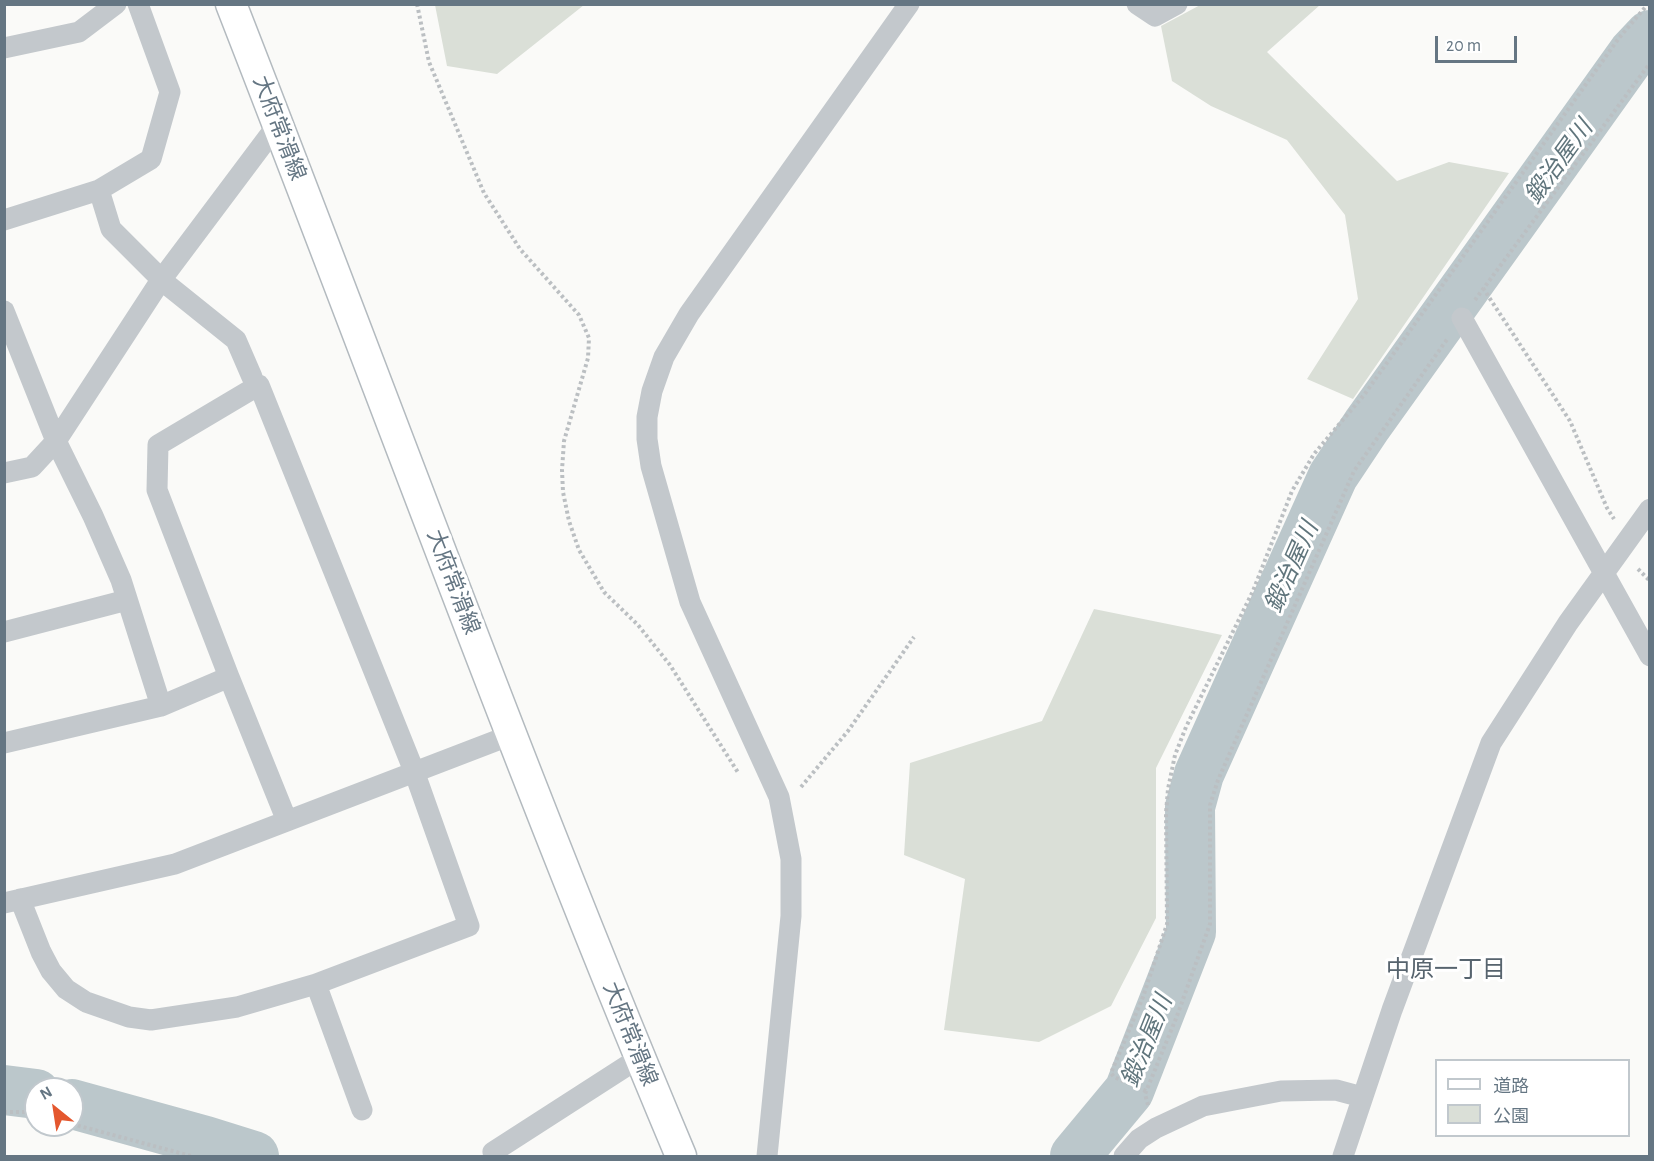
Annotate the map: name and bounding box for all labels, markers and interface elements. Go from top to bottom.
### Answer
scale bar [1438,24,1520,62]
text: 20 m [1446,37,1481,55]
street label: 大府常滑線 [247,72,311,184]
water label: 鍛治屋川 [1519,115,1599,209]
water label: 鍛治屋川 [1259,517,1325,617]
street label: 大府常滑線 [421,526,485,638]
district label: 中原一丁目 [1386,956,1506,984]
street label: 大府常滑線 [597,978,663,1090]
water label: 鍛治屋川 [1116,991,1178,1091]
legend [1435,1059,1630,1137]
north arrow [24,1077,84,1137]
text: 道路 [1493,1078,1529,1096]
text: N [37,1083,55,1103]
text: 公園 [1493,1108,1529,1126]

